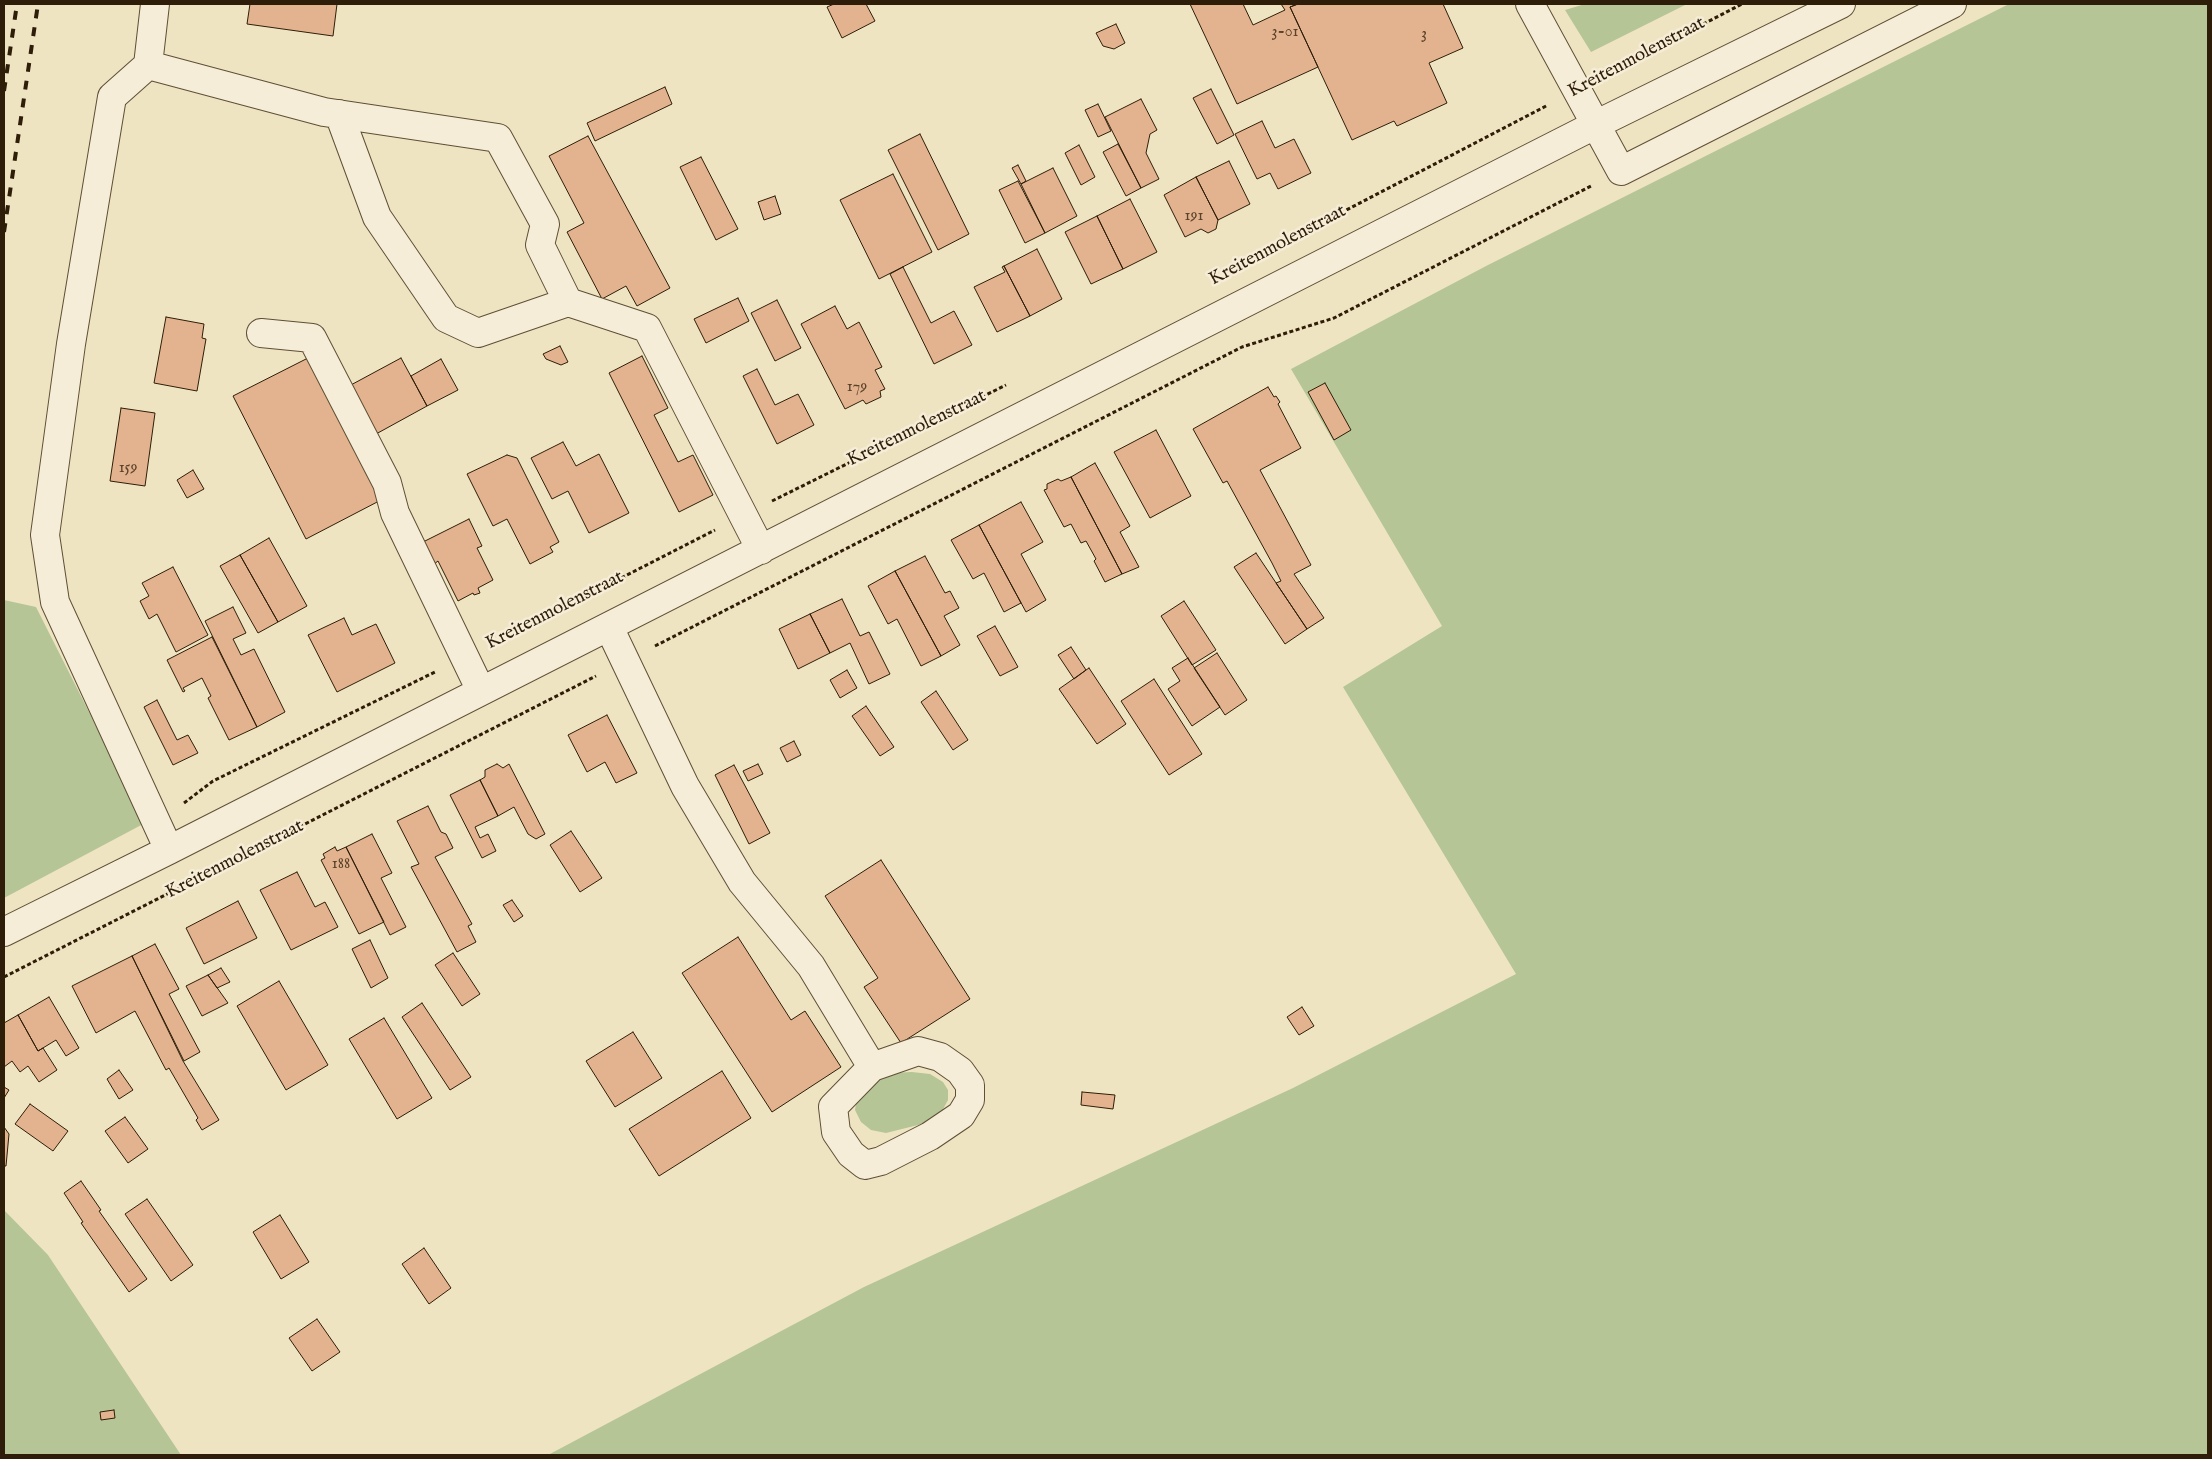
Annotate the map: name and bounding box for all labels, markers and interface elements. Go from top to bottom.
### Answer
street label: Kreitenmolenstraat [1565,12,1709,104]
house number: 3-01 [1271,23,1299,43]
house number: 3 [1421,25,1427,45]
street label: Kreitenmolenstraat [1206,200,1350,292]
house number: 191 [1185,207,1203,227]
house number: 179 [847,378,867,398]
street label: Kreitenmolenstraat [844,386,990,472]
house number: 159 [119,459,137,479]
street label: Kreitenmolenstraat [482,566,628,656]
street label: Kreitenmolenstraat [162,815,308,905]
house number: 188 [332,855,350,875]

